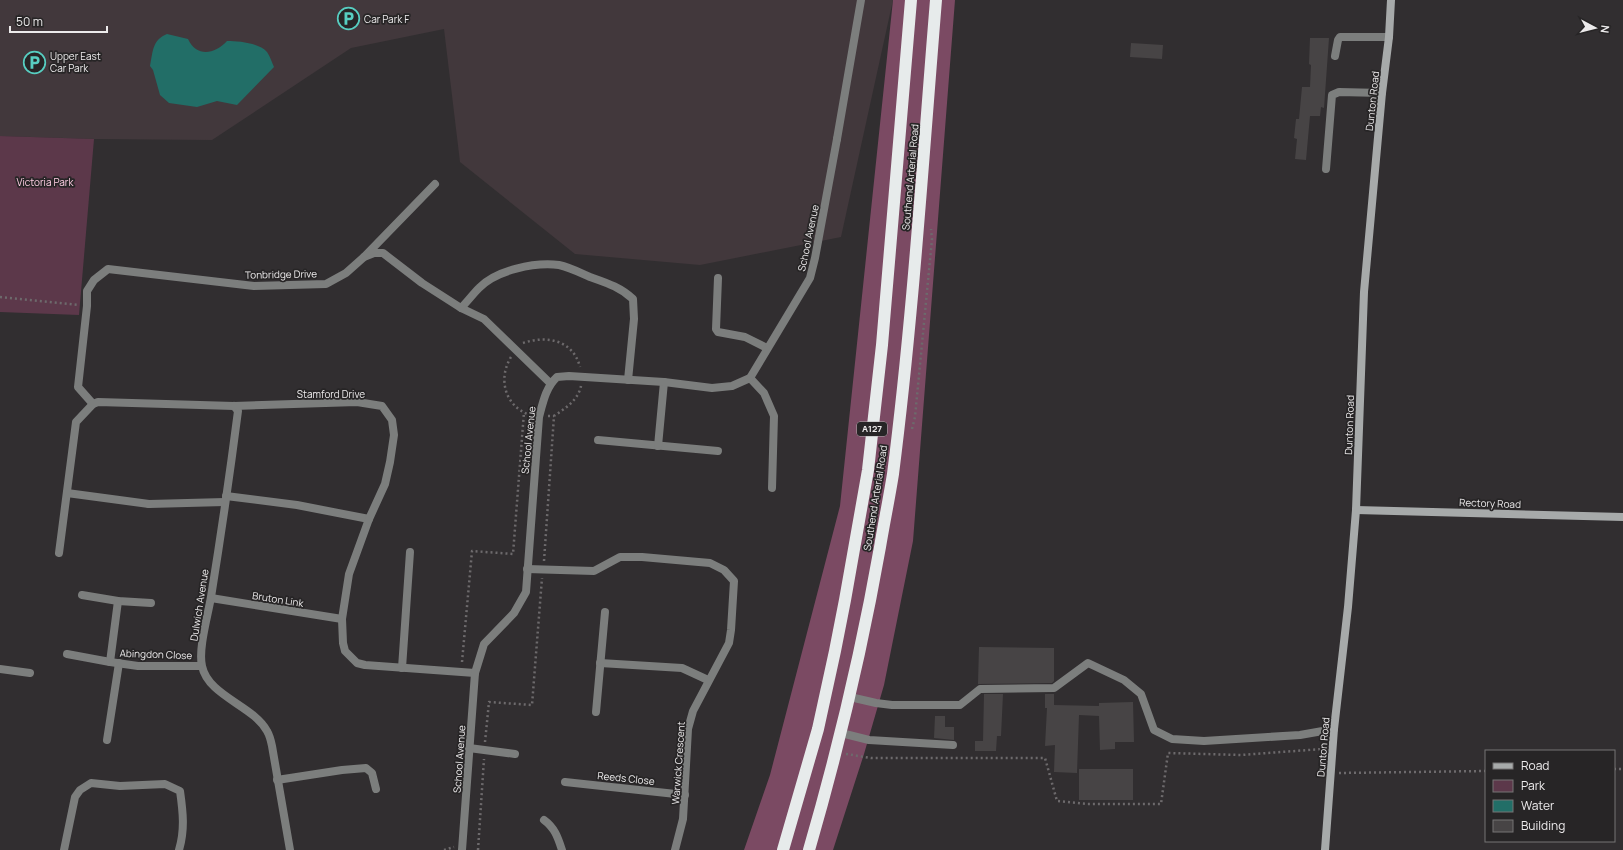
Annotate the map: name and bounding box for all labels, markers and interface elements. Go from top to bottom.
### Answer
parking icon: Car Park F [335,6,361,32]
scale bar [10,8,107,34]
north arrow [1575,8,1615,48]
place label: Car Park F [364,12,409,26]
text: 50 m [16,13,43,30]
text: N [1597,24,1613,34]
parking icon: Upper East Car Park [22,49,48,75]
place label: Upper East Car Park [50,49,101,75]
street label: Dunton Road [1362,70,1382,132]
street label: Southend Arterial Road [898,123,922,231]
park label: Victoria Park [17,175,74,189]
street label: School Avenue [794,203,822,273]
street label: Tonbridge Drive [245,266,317,282]
street label: Stamford Drive [297,387,365,401]
street label: Dunton Road [1341,395,1357,455]
street label: School Avenue [517,405,539,475]
road number: A127 [857,422,887,436]
street label: Southend Arterial Road [860,444,890,552]
street label: Rectory Road [1459,495,1521,511]
street label: Dulwich Avenue [186,568,212,642]
street label: Bruton Link [251,588,306,610]
street label: Abingdon Close [119,646,193,662]
street label: Dunton Road [1313,716,1333,777]
street label: Warwick Crescent [668,721,688,805]
street label: School Avenue [450,724,468,793]
legend [1485,750,1615,842]
text: Road [1521,757,1549,774]
street label: Reeds Close [597,768,656,788]
text: Park [1521,777,1546,794]
text: Water [1521,797,1555,814]
text: Building [1521,817,1565,834]

